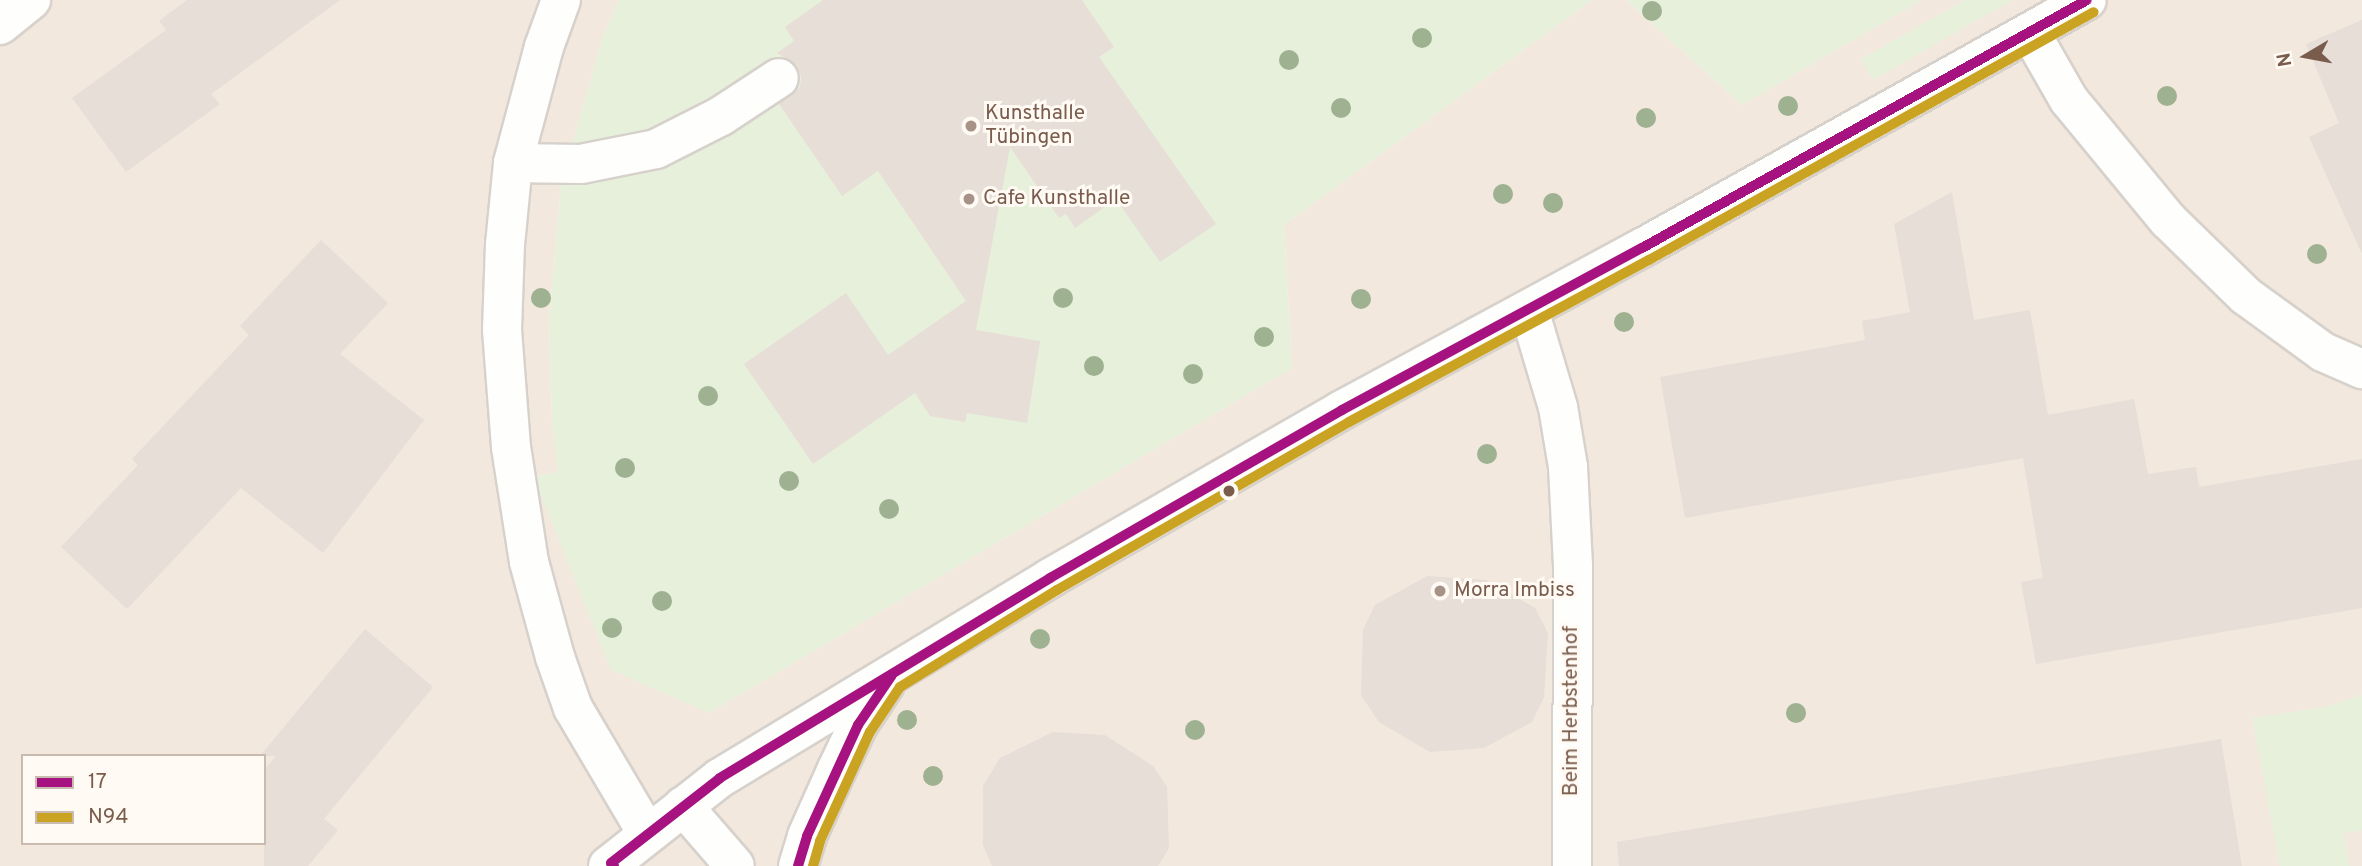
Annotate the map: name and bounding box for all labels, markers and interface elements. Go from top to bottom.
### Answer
north arrow [2271,21,2341,91]
text: N [2272,51,2298,68]
place label: Kunsthalle Tübingen [985,101,1085,151]
marker: Kunsthalle Tübingen [963,118,979,134]
place label: Cafe Kunsthalle [983,186,1130,212]
marker: Cafe Kunsthalle [961,191,977,207]
unlabelled marker [1222,484,1236,498]
place label: Morra Imbiss [1454,578,1575,604]
marker: Morra Imbiss [1432,583,1448,599]
street label: Beim Herbstenhof [1559,626,1585,796]
legend [21,754,266,845]
text: 17 [88,769,107,796]
text: N94 [88,804,128,831]

